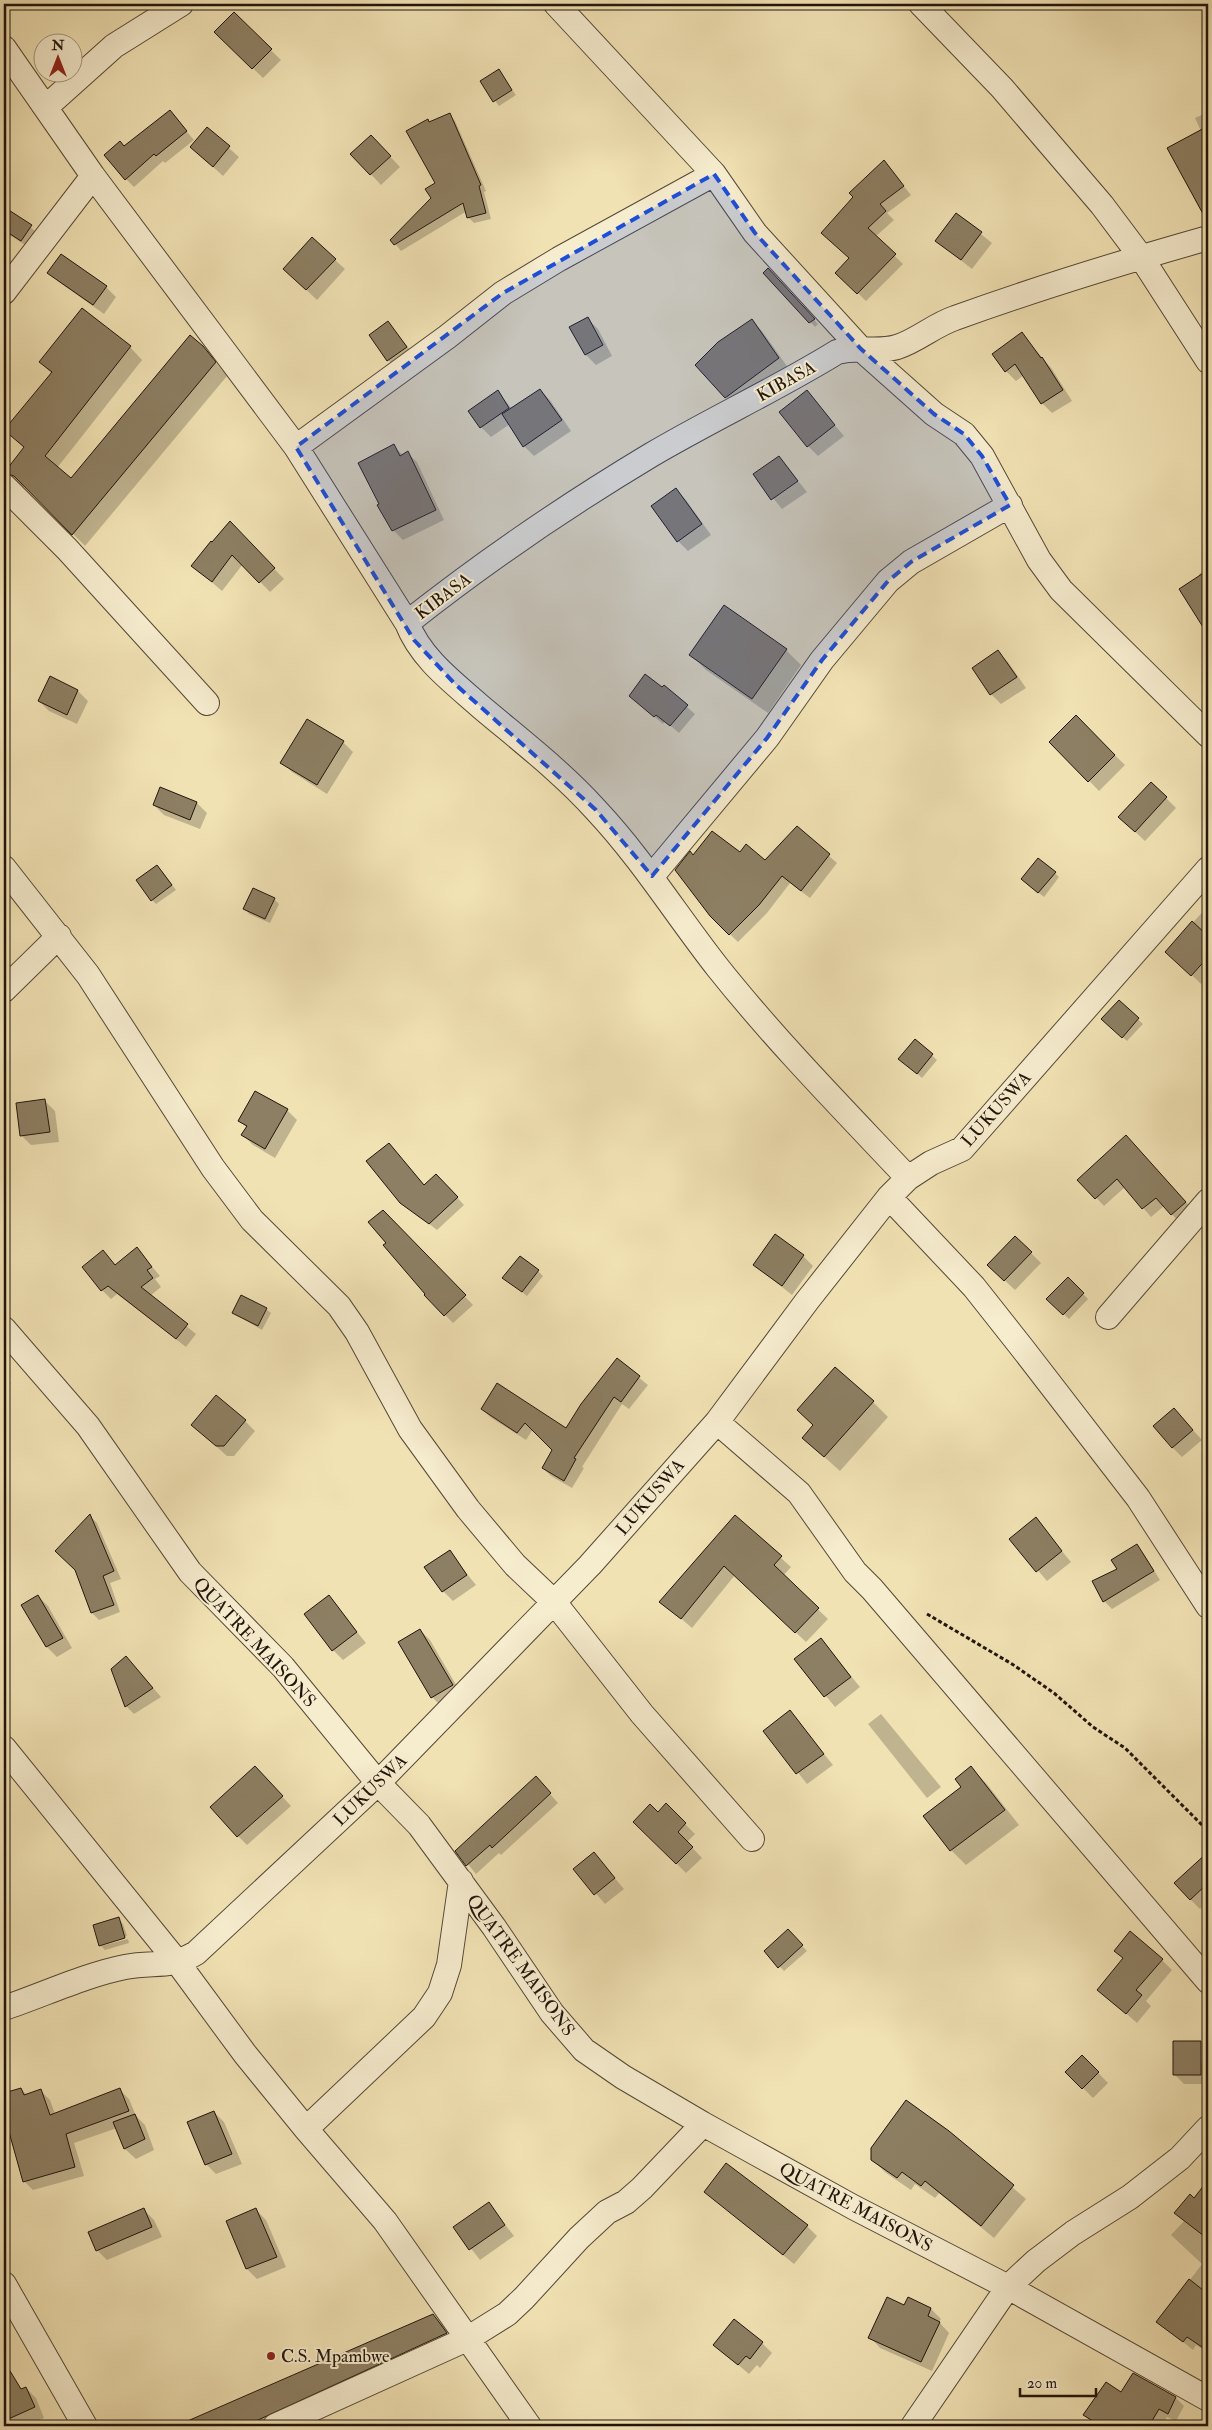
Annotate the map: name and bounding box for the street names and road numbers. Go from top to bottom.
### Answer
street label: KIBASA [752,355,821,407]
street label: KIBASA [411,567,476,625]
street label: LUKUSWA [956,1066,1037,1152]
street label: LUKUSWA [611,1454,690,1540]
street label: QUATRE MAISONS [188,1572,321,1712]
street label: LUKUSWA [329,1749,413,1831]
street label: QUATRE MAISONS [461,1890,580,2041]
street label: QUATRE MAISONS [775,2157,936,2258]

